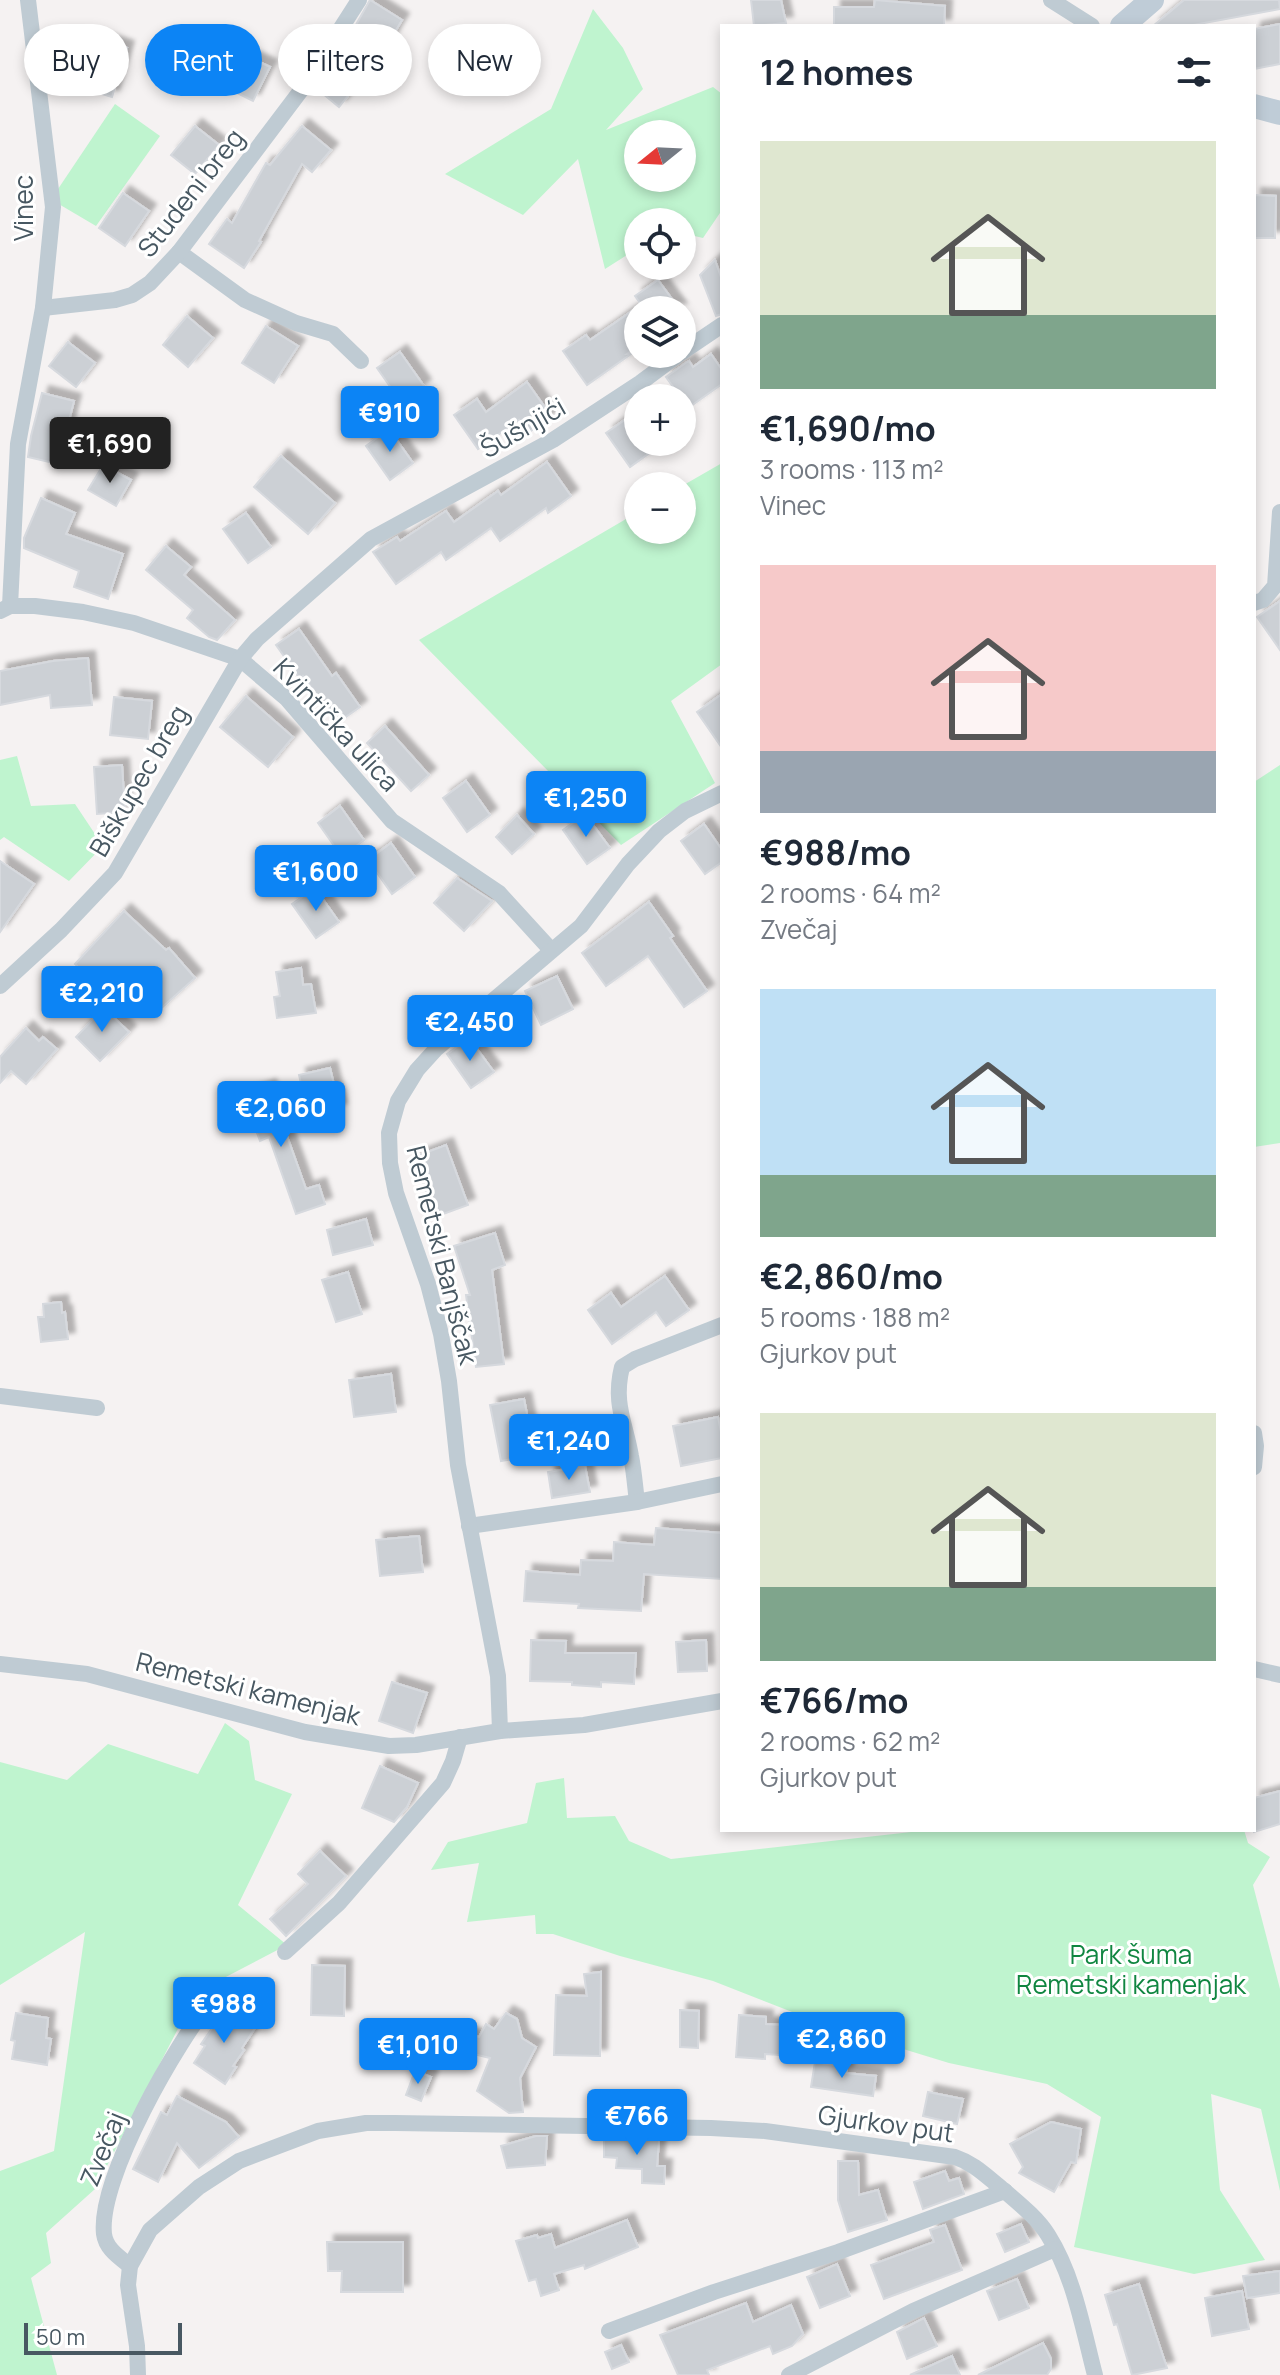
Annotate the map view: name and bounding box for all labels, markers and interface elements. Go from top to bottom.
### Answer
chip: Buy [24,24,129,96]
chip: Rent [145,24,262,96]
chip: Filters [278,24,412,96]
chip: New [428,24,541,96]
text: 12 homes [760,49,913,95]
icon: filters [1172,50,1216,94]
north arrow [624,120,696,192]
map controls [624,120,696,544]
street label: Studeni breg [129,121,252,264]
street label: Vinec [5,175,41,241]
icon: home [916,193,1060,337]
button: locate [624,208,696,280]
button: layers [624,296,696,368]
button: + [624,384,696,456]
pin: €910 [343,386,437,454]
street label: Šušnjići [473,388,572,466]
text: €910 [359,394,421,430]
text: €1,690/mo [760,405,936,451]
pin: €1,690 [45,417,175,485]
text: €1,690 [68,425,152,461]
text: 3 rooms · 113 m² [760,451,944,487]
button: − [624,472,696,544]
text: Vinec [760,487,826,523]
icon: home [916,617,1060,761]
street label: Kvintička ulica [266,650,408,799]
street label: Biškupec breg [80,698,196,863]
pin: €1,250 [521,771,651,839]
text: €1,250 [544,779,628,815]
text: €988/mo [760,829,911,875]
pin: €1,600 [251,845,381,913]
text: €1,600 [273,853,359,889]
text: 2 rooms · 64 m² [760,875,941,911]
text: Zvečaj [760,911,838,947]
pin: €2,210 [37,966,167,1034]
text: €2,210 [59,974,145,1010]
pin: €2,450 [405,995,535,1063]
text: €2,450 [425,1003,515,1039]
icon: home [916,1041,1060,1185]
pin: €2,060 [216,1081,346,1149]
text: €2,060 [235,1089,327,1125]
street label: Remetski Banjščak [398,1142,488,1369]
text: €2,860/mo [760,1253,943,1299]
text: 5 rooms · 188 m² [760,1299,950,1335]
text: Gjurkov put [760,1335,897,1371]
pin: €1,240 [504,1414,634,1482]
text: €1,240 [527,1422,611,1458]
icon: home [916,1465,1060,1609]
street label: Remetski kamenjak [132,1643,365,1734]
text: €766/mo [760,1677,909,1723]
text: 2 rooms · 62 m² [760,1723,940,1759]
text: Gjurkov put [760,1759,897,1795]
park label: Park šuma Remetski kamenjak [1016,1936,1247,2002]
pin: €988 [177,1977,271,2045]
text: €988 [191,1985,257,2021]
pin: €2,860 [777,2012,907,2080]
pin: €1,010 [353,2018,483,2086]
text: €2,860 [797,2020,887,2056]
text: €1,010 [377,2026,459,2062]
pin: €766 [590,2089,684,2157]
street label: Gjurkov put [816,2096,956,2150]
text: €766 [605,2097,669,2133]
street label: Zvečaj [71,2106,133,2191]
scale bar [24,2319,182,2355]
text: 50 m [36,2322,85,2352]

